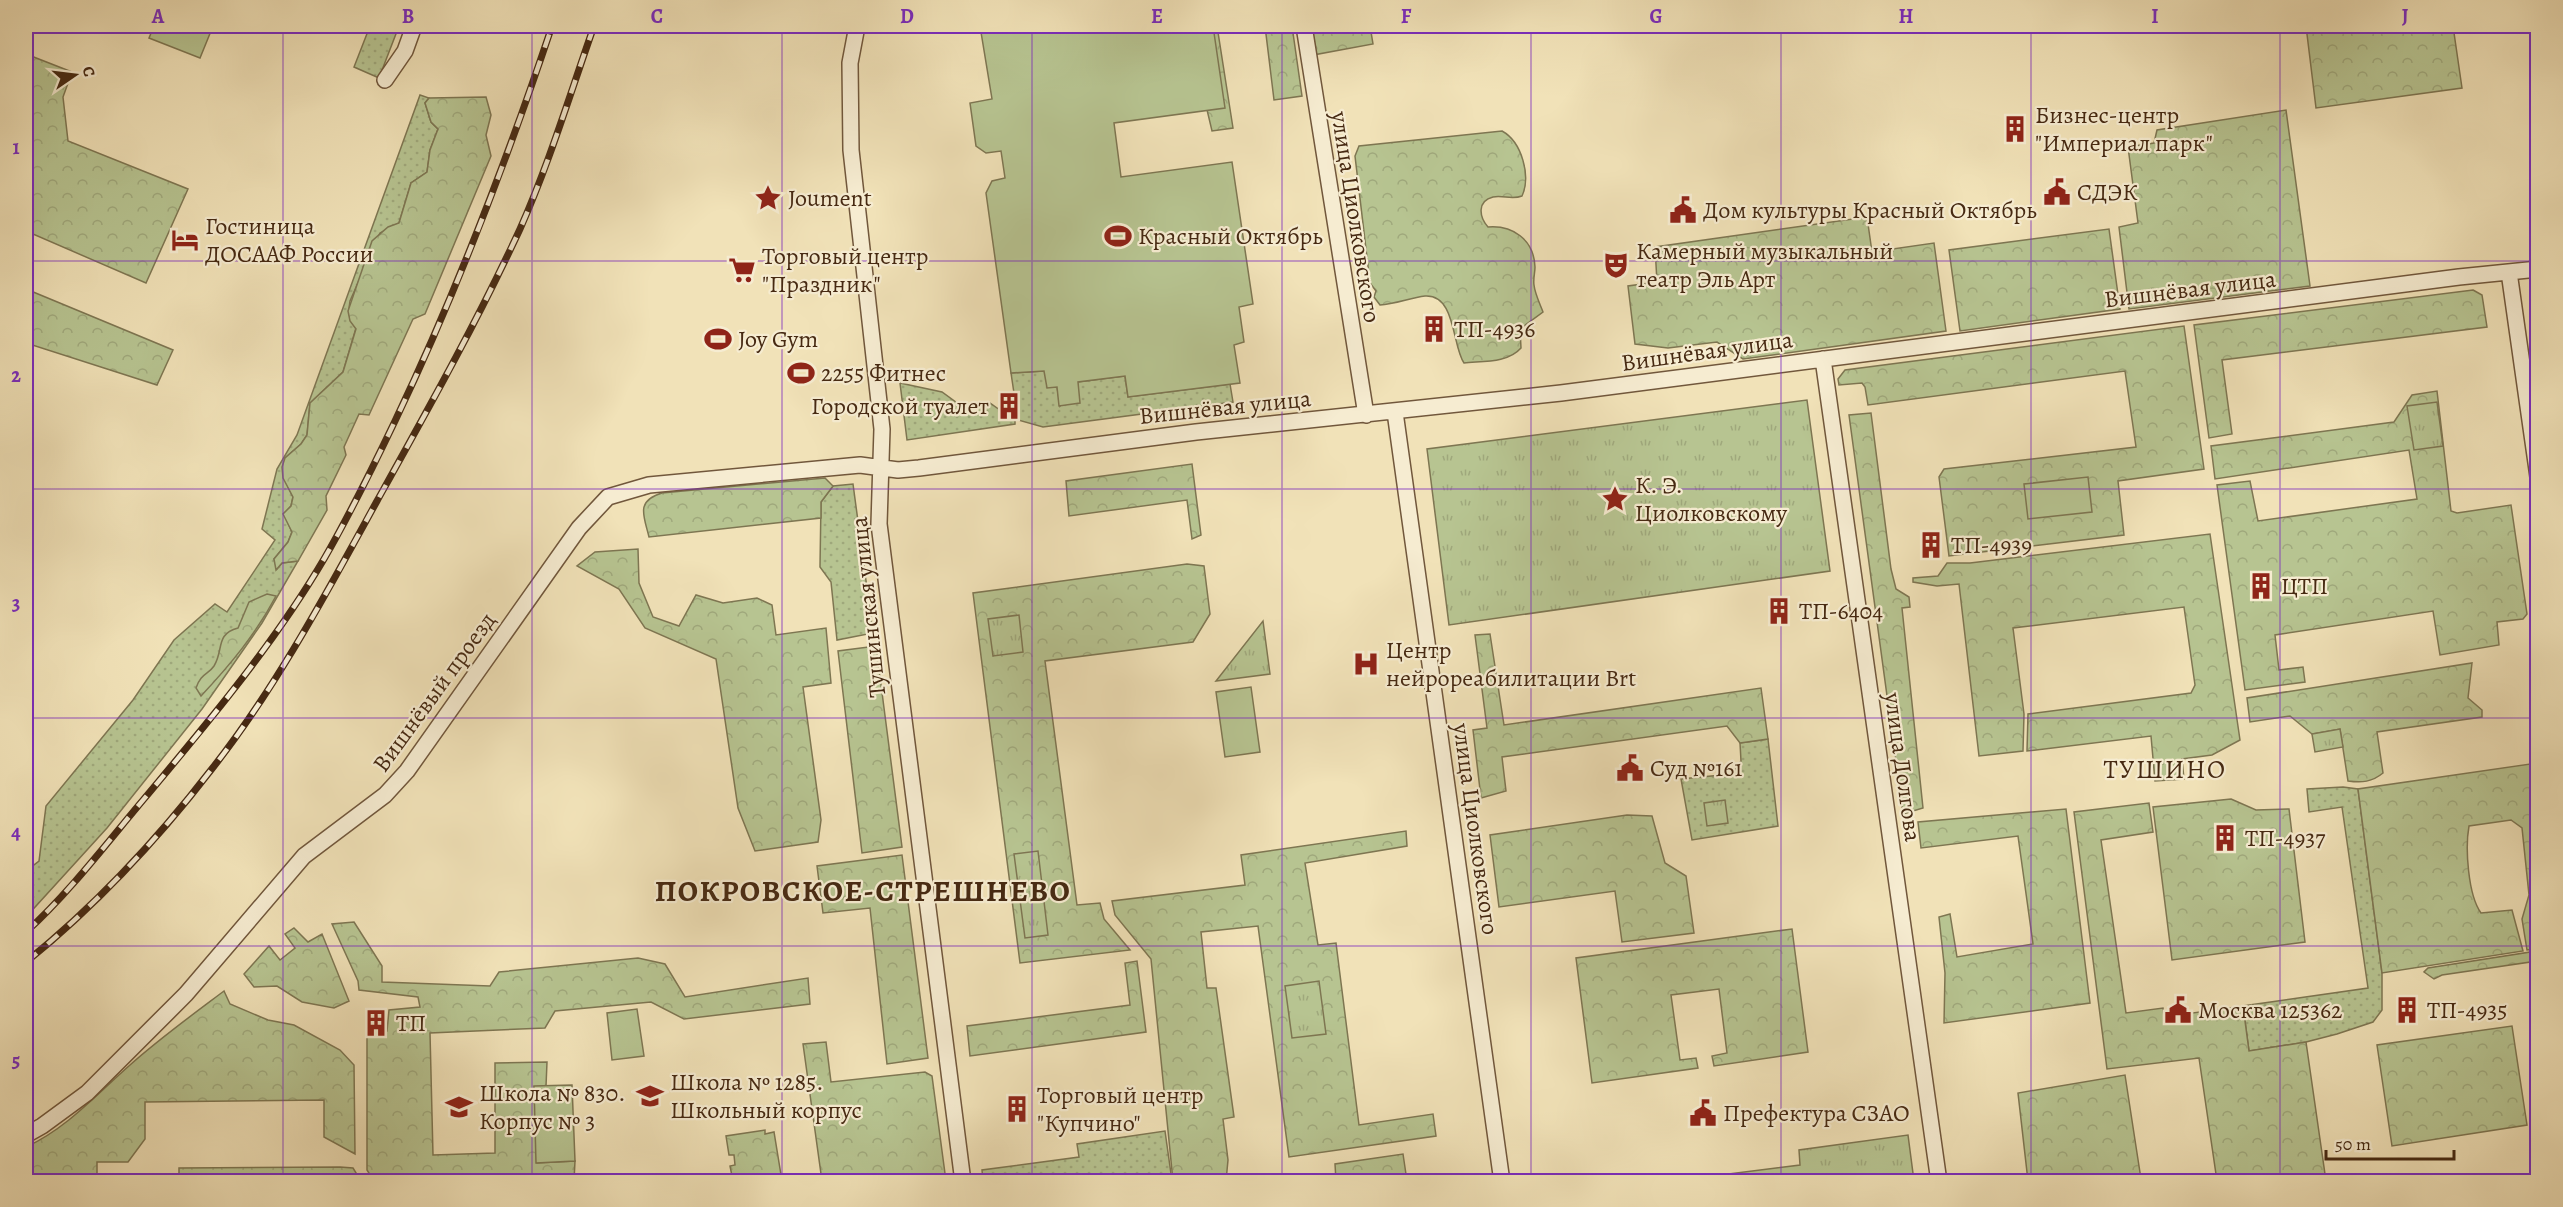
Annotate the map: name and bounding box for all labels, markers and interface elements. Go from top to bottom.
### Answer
text: A [151,3,165,30]
text: B [402,3,414,30]
text: C [651,3,663,30]
text: D [900,3,914,30]
text: E [1151,3,1163,30]
text: F [1401,3,1412,30]
text: G [1649,3,1663,30]
text: H [1899,3,1914,30]
text: I [2151,3,2159,30]
text: J [2402,3,2409,30]
north arrow [45,45,105,105]
text: С [77,64,100,79]
place label: Бизнес-центр "Империал парк" [2035,99,2213,159]
street label: улица Циолковского [1323,108,1388,325]
building icon: Бизнес-центр "Империал парк" [2000,114,2030,144]
text: 1 [12,134,20,161]
place label: СДЭК [2077,176,2138,208]
public building icon: СДЭК [2042,177,2072,207]
place label: Joument [788,182,872,214]
place icon: Joument [753,183,783,213]
place label: Дом культуры Красный Октябрь [1703,194,2037,226]
public building icon: Дом культуры Красный Октябрь [1668,195,1698,225]
place label: Гостиница ДОСААФ России [205,210,374,270]
place label: Красный Октябрь [1138,220,1323,252]
sports icon: Красный Октябрь [1103,221,1133,251]
hotel icon: Гостиница ДОСААФ России [170,225,200,255]
place label: Камерный музыкальный театр Эль Арт [1636,235,1893,295]
place label: Торговый центр "Праздник" [762,240,928,300]
theatre icon: Камерный музыкальный театр Эль Арт [1601,250,1631,280]
supermarket icon: Торговый центр "Праздник" [727,255,757,285]
street label: Вишнёвая улица [2102,263,2278,315]
place label: ТП-4936 [1454,313,1535,345]
building icon: ТП-4936 [1419,314,1449,344]
place label: Joy Gym [738,323,818,355]
street label: Вишнёвая улица [1619,323,1795,379]
sports icon: Joy Gym [703,324,733,354]
place label: 2255 Фитнес [821,357,946,389]
sports icon: 2255 Фитнес [786,358,816,388]
text: 2 [11,362,21,389]
street label: Вишнёвая улица [1137,382,1313,432]
place label: Городской туалет [811,390,989,422]
building icon: Городской туалет [994,391,1024,421]
place label: К. Э. Циолковскому [1635,469,1787,529]
place icon: К. Э. Циолковскому [1600,484,1630,514]
street label: Тушинская улица [843,515,893,699]
place label: ТП-4939 [1951,529,2032,561]
building icon: ТП-4939 [1916,530,1946,560]
place label: ЦТП [2281,570,2328,602]
building icon: ЦТП [2246,571,2276,601]
text: 3 [12,590,20,617]
place label: ТП-6404 [1799,595,1883,627]
building icon: ТП-6404 [1764,596,1794,626]
street label: Вишнёвый проезд [365,606,503,778]
place label: Центр нейрореабилитации Brt [1386,634,1636,694]
hospital icon: Центр нейрореабилитации Brt [1351,649,1381,679]
street label: улица Долгова [1877,689,1929,844]
street label: улица Циолковского [1445,720,1507,937]
place label: Суд №161 [1650,752,1743,784]
district label: ТУШИНО [2103,752,2227,787]
public building icon: Суд №161 [1615,753,1645,783]
text: 4 [11,819,21,846]
place label: ТП-4937 [2245,822,2326,854]
building icon: ТП-4937 [2210,823,2240,853]
district label: ПОКРОВСКОЕ-СТРЕШНЕВО [655,871,1071,911]
place label: Москва 125362 [2198,994,2342,1026]
place label: ТП-4935 [2427,994,2508,1026]
public building icon: Москва 125362 [2163,995,2193,1025]
building icon: ТП-4935 [2392,995,2422,1025]
place label: ТП [396,1007,426,1039]
building icon: ТП [361,1008,391,1038]
text: 5 [12,1047,20,1074]
place label: Школа № 1285. Школьный корпус [670,1066,862,1126]
place label: Школа № 830. Корпус № 3 [479,1077,626,1137]
place label: Торговый центр "Купчино" [1037,1079,1203,1139]
school or university icon: Школа № 1285. Школьный корпус [635,1081,665,1111]
school or university icon: Школа № 830. Корпус № 3 [444,1092,474,1122]
building icon: Торговый центр "Купчино" [1002,1094,1032,1124]
place label: Префектура СЗАО [1723,1097,1910,1129]
public building icon: Префектура СЗАО [1688,1098,1718,1128]
scale bar [2326,1123,2454,1161]
text: 50 m [2335,1132,2371,1156]

